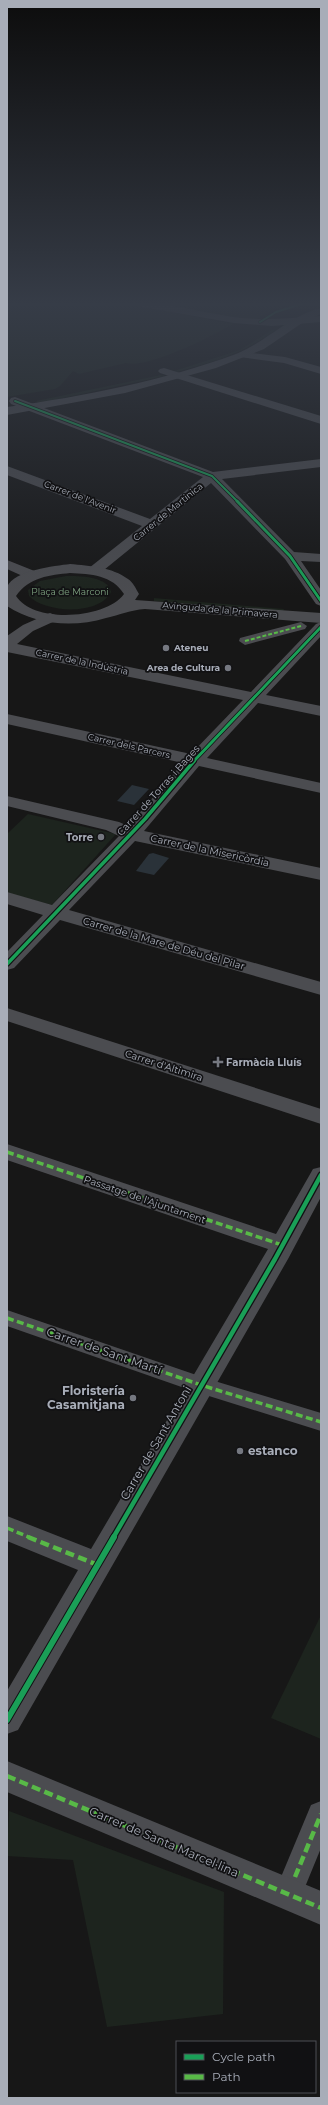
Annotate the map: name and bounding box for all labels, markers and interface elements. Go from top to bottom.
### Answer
street label: Carrer de l'Avenir [43,478,118,515]
street label: Carrer de Martinica [131,480,205,543]
park label: Plaça de Marconi [31,586,109,597]
street label: Avinguda de la Primavera [162,599,278,620]
place label: Ateneu [173,642,208,653]
marker: Ateneu [161,643,171,653]
street label: Carrer de la Indústria [35,646,129,677]
place label: Area de Cultura [146,662,220,673]
marker: Area de Cultura [223,663,233,673]
street label: Carrer dels Parcers [87,731,172,760]
street label: Carrer de Torras i Bages [114,742,203,838]
place label: Torre [66,831,93,844]
marker: Torre [96,832,106,842]
street label: Carrer de la Misericòrdia [149,832,270,869]
street label: Carrer de la Mare de Déu del Pilar [81,914,246,973]
street label: Carrer d'Altimira [123,1047,204,1084]
place label: Farmàcia Lluís [226,1056,302,1069]
marker: Farmàcia Lluís [213,1057,223,1067]
street label: Passatge de l'Ajuntament [82,1172,208,1227]
street label: Carrer de Sant Martí [45,1324,164,1378]
place label: Floristería Casamitjana [47,1383,125,1412]
street label: Carrer de Sant Antoni [117,1383,194,1503]
marker: Floristería Casamitjana [128,1393,138,1403]
place label: estanco [248,1443,298,1458]
marker: estanco [235,1446,245,1456]
street label: Carrer de Santa Marcel·lina [87,1803,241,1880]
legend [176,2041,316,2093]
text: Cycle path [212,2049,275,2064]
text: Path [212,2069,241,2084]

